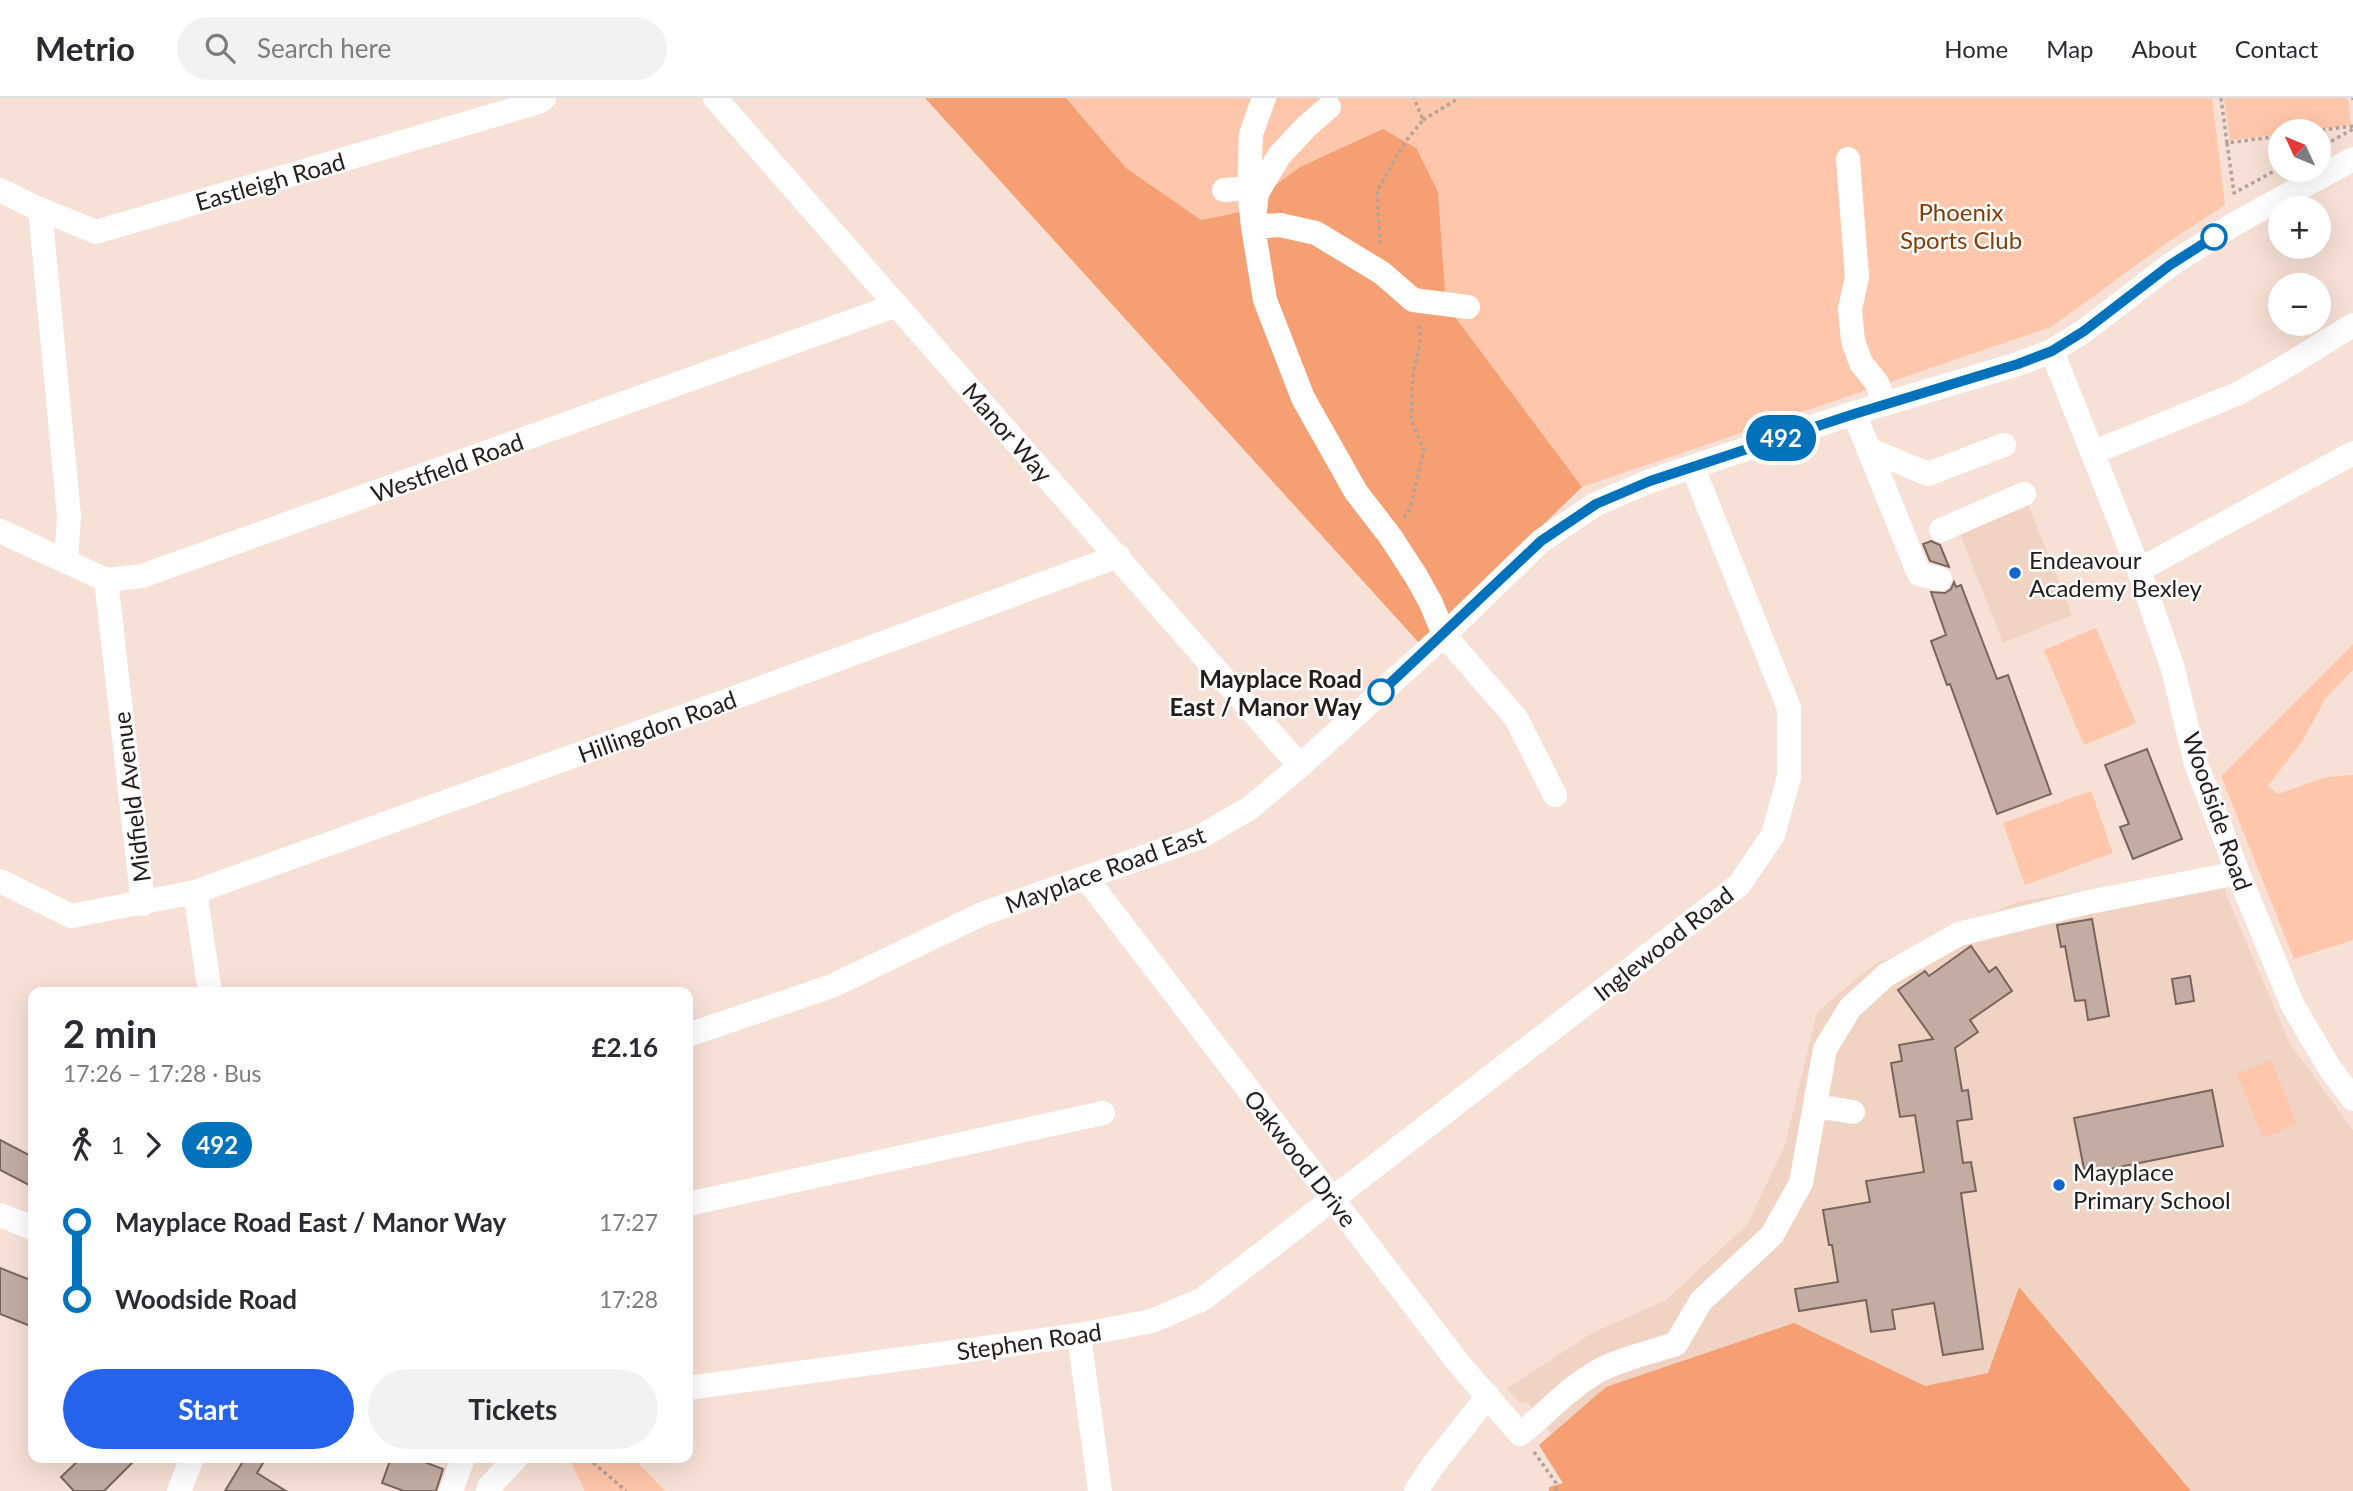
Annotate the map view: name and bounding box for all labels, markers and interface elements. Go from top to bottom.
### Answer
search box [177,17,667,80]
text: Metrio [35,28,135,68]
icon: search [201,29,239,67]
text: Search here [257,32,391,64]
text: Home [1944,34,2008,63]
text: Map [2046,34,2094,63]
text: About [2132,34,2197,63]
text: Contact [2235,34,2318,63]
north arrow [2268,119,2331,182]
map controls [2268,119,2331,336]
street label: Eastleigh Road [192,146,348,216]
button: + [2268,196,2331,259]
park label: Phoenix Sports Club [1900,197,2022,254]
unlabelled marker [2201,224,2227,250]
button: − [2268,273,2331,336]
street label: Manor Way [957,376,1060,488]
line badge: 492 [1741,415,1821,461]
text: 492 [1760,423,1802,452]
street label: Westfield Road [367,426,527,508]
place label: Endeavour Academy Bexley [2029,545,2203,602]
marker: Endeavour Academy Bexley [2007,565,2023,581]
place label: Mayplace Road East / Manor Way [1170,664,1362,721]
marker: Mayplace Road East / Manor Way [1368,679,1394,705]
street label: Hillingdon Road [574,684,740,768]
street label: Midfield Avenue [106,710,156,884]
street label: Woodside Road [2177,728,2259,894]
street label: Mayplace Road East [1001,819,1209,919]
street label: Inglewood Road [1587,879,1739,1007]
text: 2 min [63,1010,157,1056]
text: £2.16 [592,1031,658,1063]
text: 17:26 – 17:28 · Bus [63,1059,262,1087]
street label: Oakwood Drive [1239,1084,1363,1232]
icon: walk [63,1126,101,1164]
icon: forward [134,1126,172,1164]
text: 492 [196,1130,238,1159]
text: 1 [111,1131,124,1159]
place label: Mayplace Primary School [2073,1157,2231,1214]
marker: Mayplace Primary School [2051,1177,2067,1193]
text: Mayplace Road East / Manor Way [115,1206,506,1238]
text: 17:27 [599,1208,658,1236]
text: Woodside Road [115,1283,297,1315]
text: 17:28 [599,1285,658,1313]
street label: Stephen Road [955,1316,1103,1366]
button: Start [63,1369,354,1449]
button: Tickets [368,1369,658,1449]

